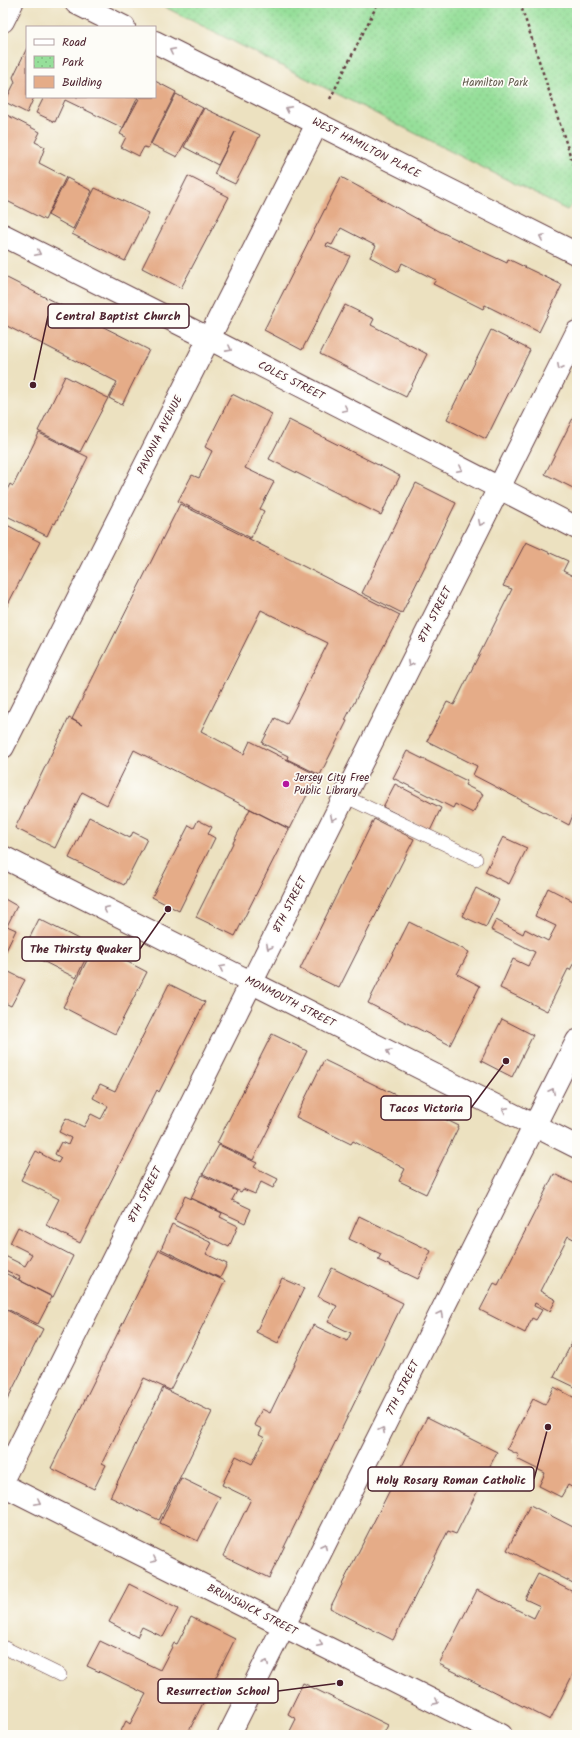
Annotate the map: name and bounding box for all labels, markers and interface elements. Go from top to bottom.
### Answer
legend [26,26,156,98]
text: Road [62,33,87,52]
one-way arrow [169,48,176,56]
text: Park [62,53,84,72]
text: Building [62,73,102,92]
park label: Hamilton Park [462,74,529,92]
one-way arrow [285,106,293,114]
street label: WEST HAMILTON PLACE [309,113,424,183]
one-way arrow [539,234,546,241]
one-way arrow [34,248,41,256]
callout: Central Baptist Church [48,304,189,328]
text: Central Baptist Church [56,307,181,326]
one-way arrow [225,344,232,352]
street label: COLES STREET [254,356,329,406]
one-way arrow [557,362,564,370]
street label: PAVONIA AVENUE [132,392,188,478]
one-way arrow [340,404,348,411]
one-way arrow [456,464,463,471]
one-way arrow [478,519,486,526]
street label: 8TH STREET [413,583,457,646]
one-way arrow [407,660,415,668]
place label: Jersey City Free Public Library [294,769,369,800]
marker: Jersey City Free Public Library [281,779,291,789]
one-way arrow [330,814,338,822]
street label: 8TH STREET [268,873,312,936]
one-way arrow [103,907,111,914]
callout: The Thirsty Quaker [22,937,140,961]
text: The Thirsty Quaker [30,940,133,959]
one-way arrow [266,943,274,950]
one-way arrow [219,965,227,973]
street label: MONMOUTH STREET [242,971,339,1033]
one-way arrow [385,1049,393,1057]
one-way arrow [547,1087,555,1095]
callout: Tacos Victoria [381,1096,471,1120]
text: Tacos Victoria [389,1099,463,1118]
one-way arrow [501,1107,509,1115]
street label: 8TH STREET [123,1163,167,1226]
one-way arrow [435,1311,443,1318]
street label: 7TH STREET [381,1356,425,1419]
one-way arrow [377,1427,385,1434]
callout: Holy Rosary Roman Catholic [368,1467,534,1491]
text: Holy Rosary Roman Catholic [376,1471,526,1490]
one-way arrow [34,1497,41,1505]
one-way arrow [319,1543,327,1551]
one-way arrow [150,1556,157,1563]
street label: BRUNSWICK STREET [203,1579,302,1641]
one-way arrow [316,1639,323,1647]
one-way arrow [261,1659,269,1667]
callout: Resurrection School [158,1679,278,1703]
text: Resurrection School [166,1682,271,1701]
one-way arrow [432,1698,440,1705]

